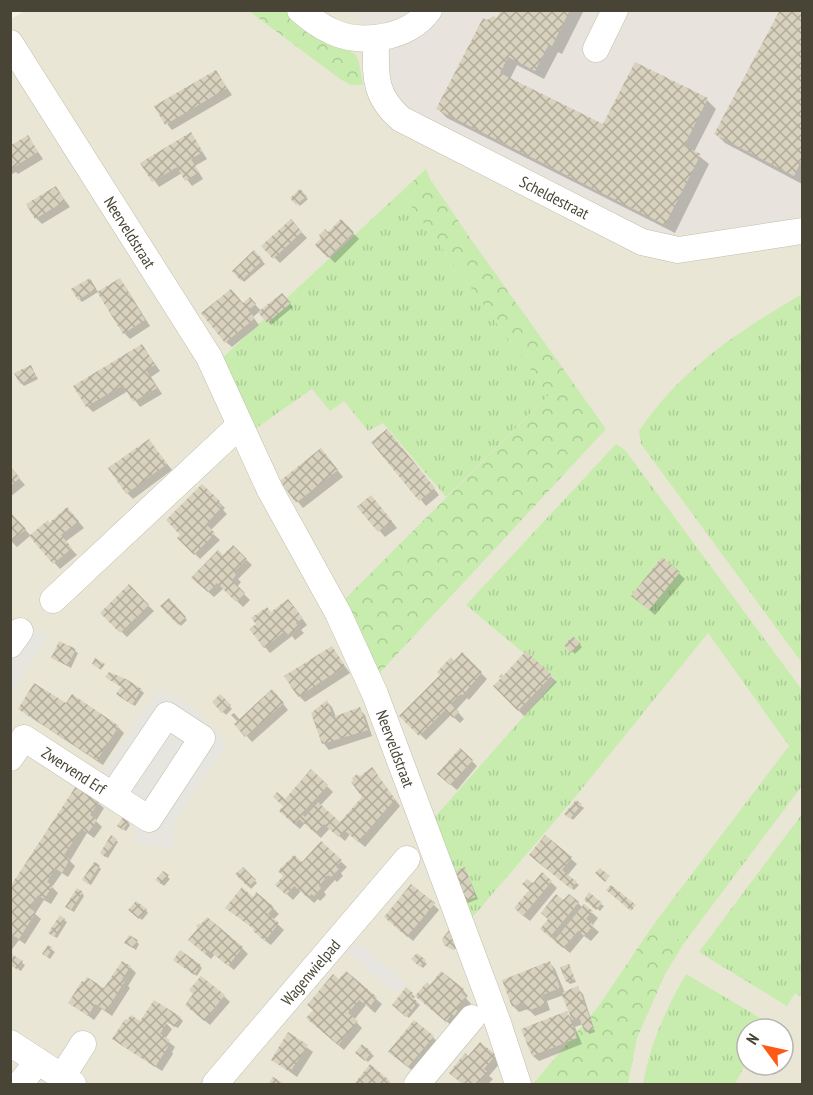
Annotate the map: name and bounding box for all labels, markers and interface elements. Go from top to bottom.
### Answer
street label: Scheldestraat [517,171,593,224]
street label: Neerveldstraat [100,193,160,272]
street label: Neerveldstraat [372,707,419,791]
street label: Zwervend Erf [38,742,111,799]
street label: Wagenwielpad [277,935,344,1009]
north arrow [735,1017,795,1077]
text: N [742,1030,763,1048]

